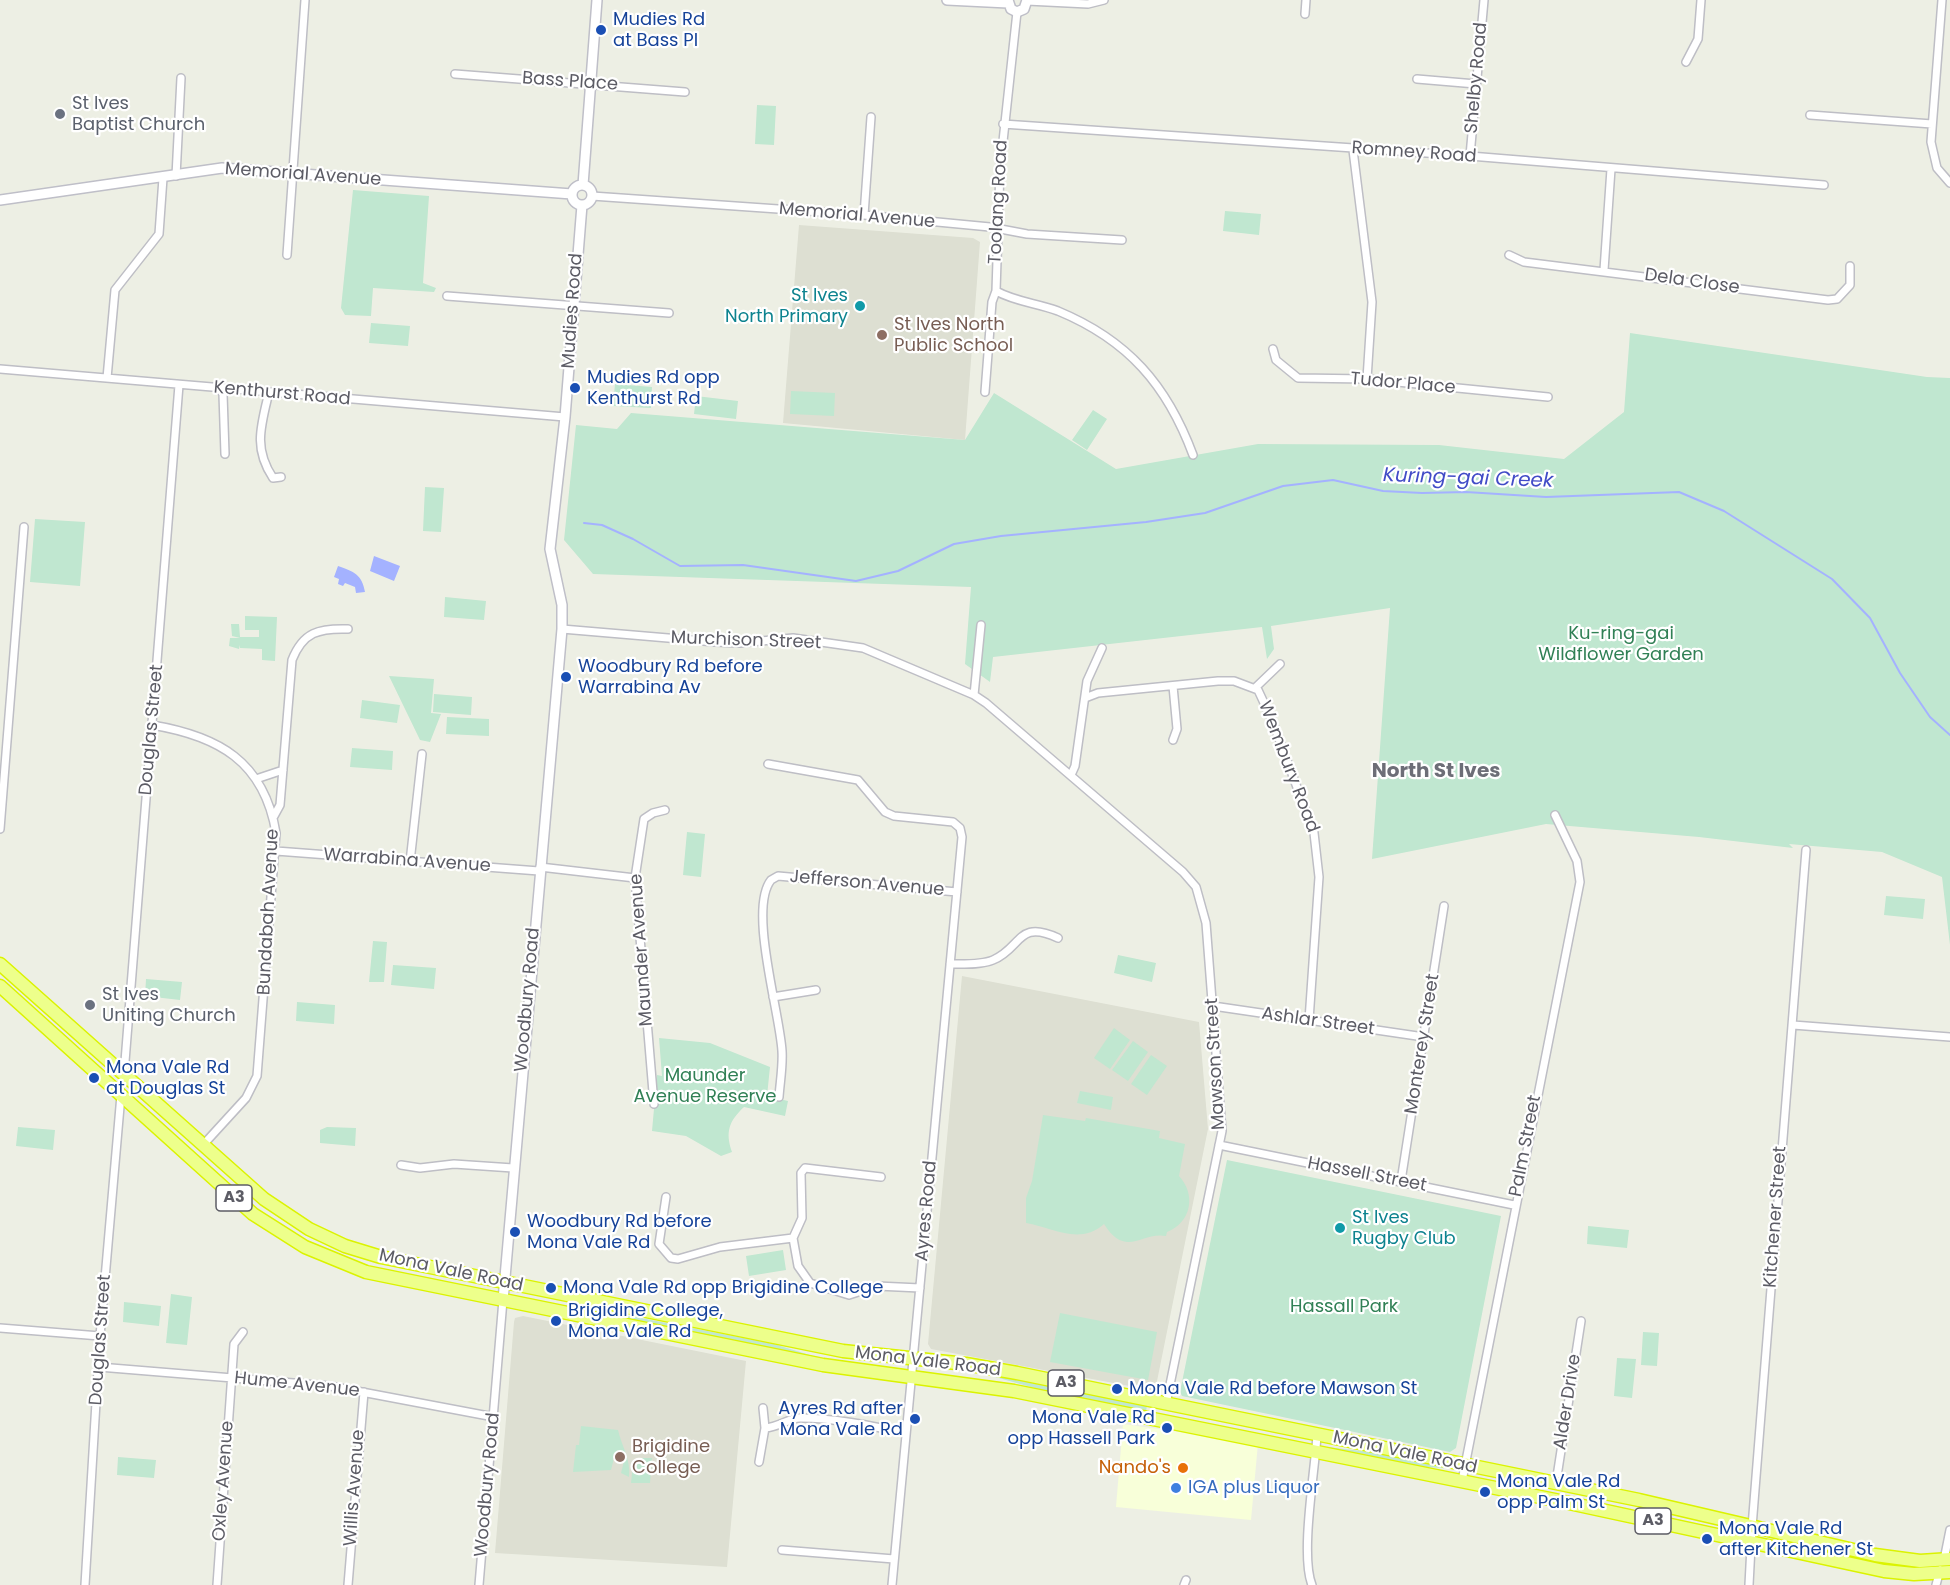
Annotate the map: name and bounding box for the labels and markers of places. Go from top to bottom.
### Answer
place label: Mudies Rd at Bass Pl [613,9,705,52]
marker: Mudies Rd at Bass Pl [594,23,608,37]
place label: St Ives Baptist Church [72,93,205,136]
marker: St Ives Baptist Church [53,107,67,121]
place label: St Ives North Primary [725,285,848,328]
marker: St Ives North Primary [853,299,867,313]
place label: St Ives North Public School [894,314,1013,356]
marker: St Ives North Public School [875,328,889,342]
place label: Mudies Rd opp Kenthurst Rd [587,367,720,410]
marker: Mudies Rd opp Kenthurst Rd [568,381,582,395]
place label: Woodbury Rd before Warrabina Av [578,656,763,698]
marker: Woodbury Rd before Warrabina Av [559,670,573,684]
place label: St Ives Uniting Church [102,984,236,1026]
marker: St Ives Uniting Church [83,998,97,1012]
place label: Mona Vale Rd at Douglas St [106,1057,229,1100]
marker: Mona Vale Rd at Douglas St [87,1071,101,1085]
place label: St Ives Rugby Club [1352,1207,1456,1250]
place label: Woodbury Rd before Mona Vale Rd [527,1211,712,1254]
marker: St Ives Rugby Club [1333,1221,1347,1235]
marker: Woodbury Rd before Mona Vale Rd [508,1225,522,1239]
place label: Mona Vale Rd opp Brigidine College [563,1277,883,1299]
marker: Mona Vale Rd opp Brigidine College [544,1281,558,1295]
place label: Brigidine College, Mona Vale Rd [568,1300,723,1342]
marker: Brigidine College, Mona Vale Rd [549,1314,563,1328]
place label: Mona Vale Rd before Mawson St [1129,1378,1417,1400]
marker: Mona Vale Rd before Mawson St [1110,1382,1124,1396]
place label: Ayres Rd after Mona Vale Rd [778,1398,903,1440]
place label: Mona Vale Rd opp Hassell Park [1008,1407,1155,1450]
marker: Ayres Rd after Mona Vale Rd [908,1412,922,1426]
marker: Mona Vale Rd opp Hassell Park [1160,1421,1174,1435]
place label: Brigidine College [632,1436,710,1478]
marker: Brigidine College [613,1450,627,1464]
place label: Nando's [1099,1457,1171,1479]
marker: Nando's [1176,1461,1190,1475]
place label: Mona Vale Rd opp Palm St [1497,1471,1620,1514]
place label: IGA plus Liquor [1188,1477,1320,1499]
marker: IGA plus Liquor [1169,1481,1183,1495]
marker: Mona Vale Rd opp Palm St [1478,1485,1492,1499]
place label: Mona Vale Rd after Kitchener St [1719,1518,1873,1561]
marker: Mona Vale Rd after Kitchener St [1700,1532,1714,1546]

